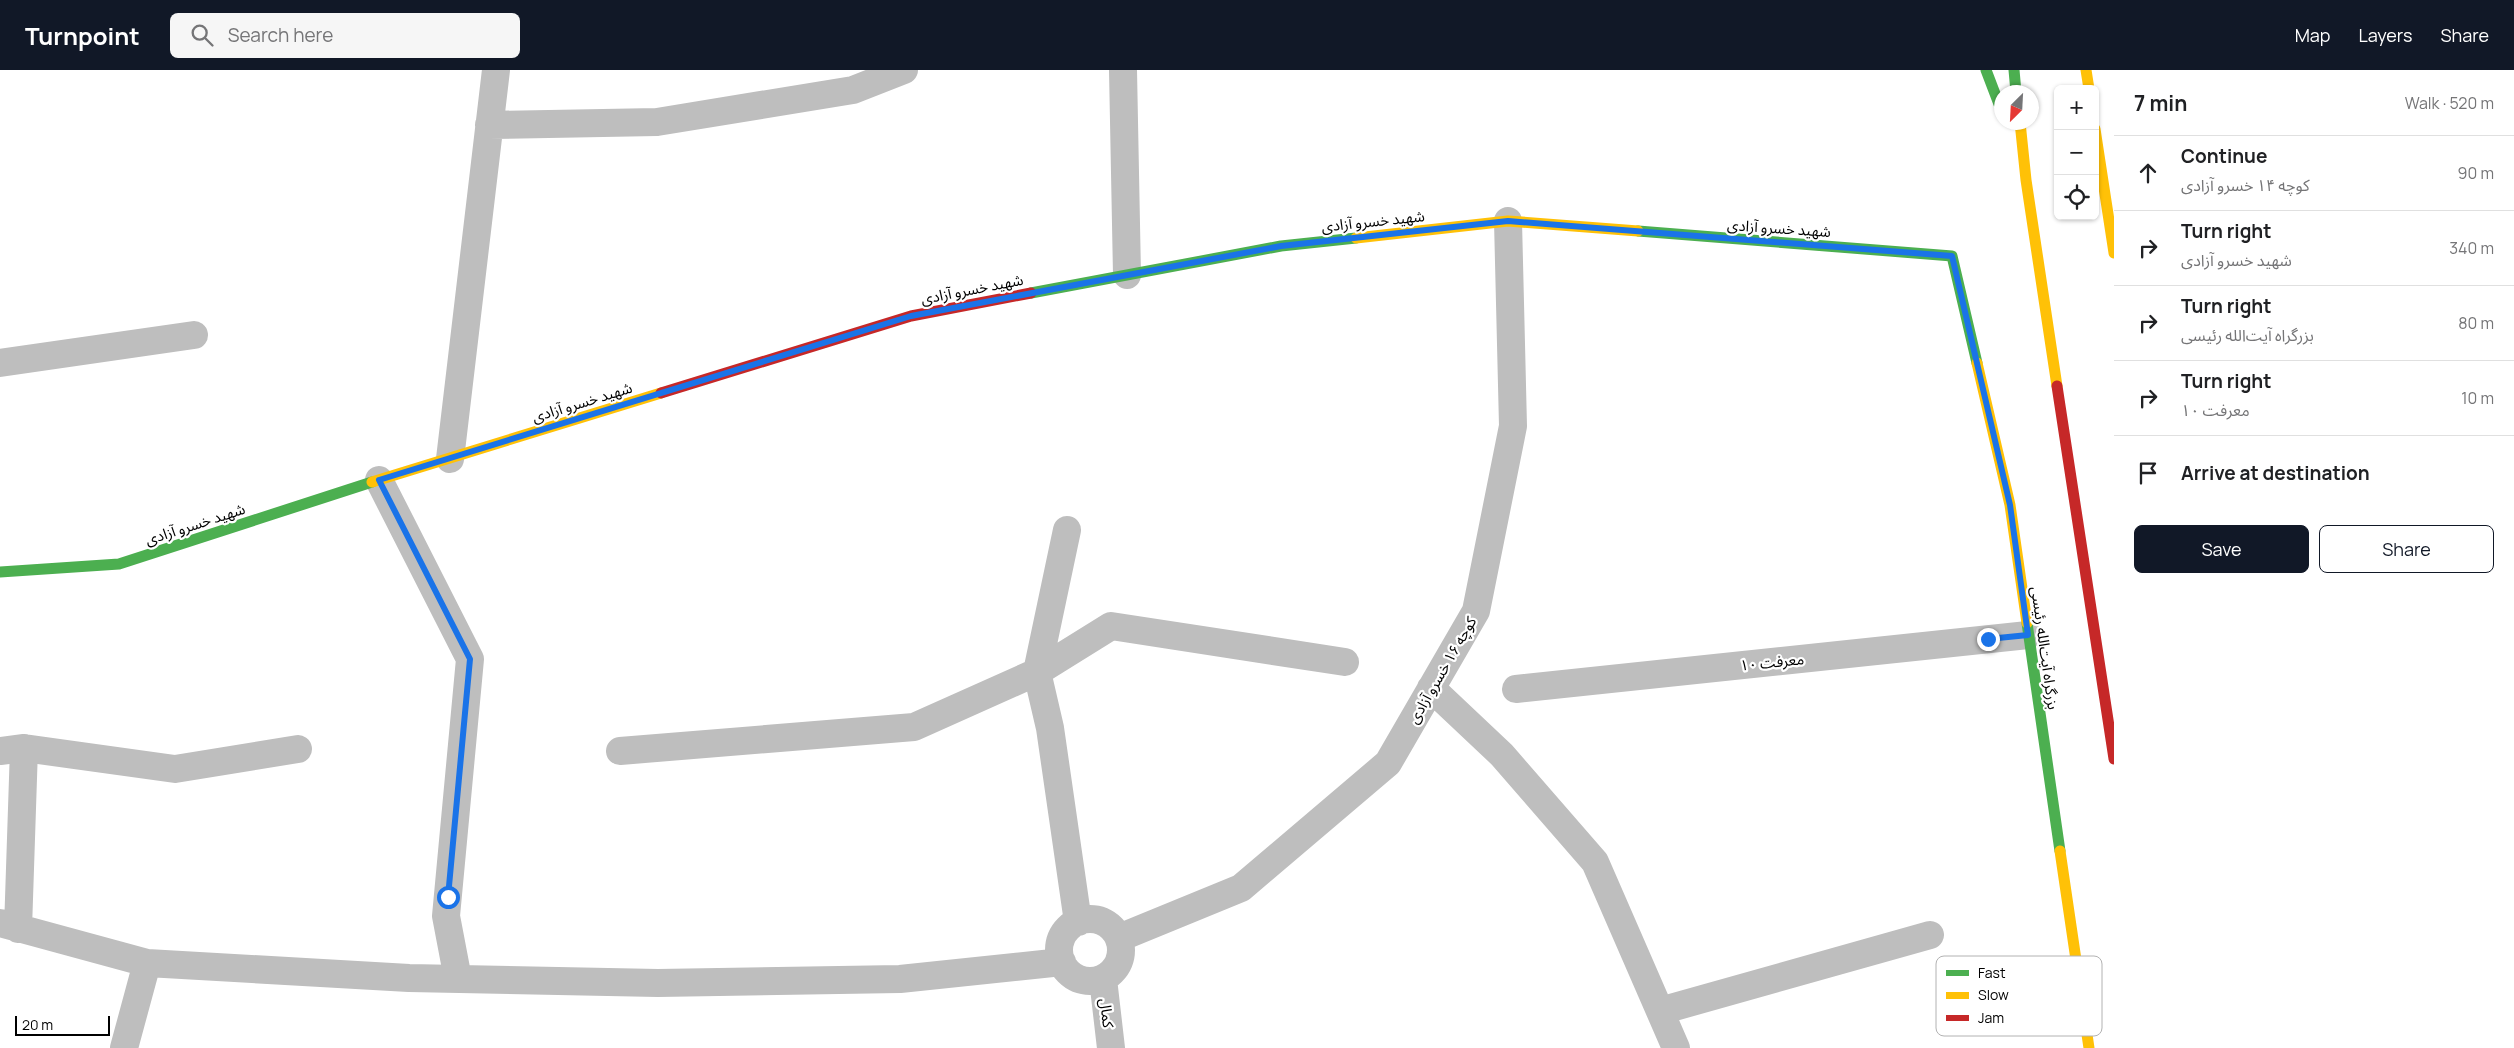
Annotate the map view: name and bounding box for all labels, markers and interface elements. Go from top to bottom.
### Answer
search box [170,13,520,58]
text: Turnpoint [25,19,140,52]
icon: search [188,21,216,49]
text: Search here [228,22,333,48]
text: Map [2295,23,2330,47]
text: Layers [2358,23,2412,47]
text: Share [2440,23,2489,47]
north arrow [1994,85,2039,130]
map controls [2054,85,2099,220]
button: + [2054,85,2099,130]
text: 7 min [2134,89,2187,117]
text: Walk · 520 m [2405,92,2494,114]
button: − [2054,130,2099,175]
text: Continue [2181,143,2267,169]
icon: ahead [2134,159,2162,187]
text: 90 m [2458,162,2494,184]
text: کوچه ۱۴ خسرو آزادی [2181,174,2310,196]
button: locate [2054,175,2099,220]
street label: شهید خسرو آزادی [1320,205,1426,237]
street label: شهید خسرو آزادی [1726,214,1832,242]
text: Turn right [2181,218,2271,244]
icon: right [2134,234,2162,262]
text: 340 m [2449,237,2494,259]
text: شهید خسرو آزادی [2181,249,2292,271]
street label: شهید خسرو آزادی [919,269,1025,309]
text: Turn right [2181,293,2271,319]
icon: right [2134,309,2162,337]
text: 80 m [2458,312,2494,334]
text: بزرگراه آیت‌الله رئیسی [2181,324,2314,346]
text: Turn right [2181,368,2271,394]
street label: شهید خسرو آزادی [529,377,635,427]
icon: right [2134,384,2162,412]
text: 10 m [2461,387,2494,409]
text: معرفت ۱۰ [2181,399,2250,421]
icon: arrive [2134,459,2162,487]
text: Arrive at destination [2181,460,2370,486]
street label: شهید خسرو آزادی [142,498,248,550]
button: Save [2134,525,2309,573]
button: Share [2319,525,2494,573]
street label: بزرگراه آیت‌الله رئیسی [2026,585,2064,711]
street label: کوچه ۱۶ خسرو آزادی [1403,612,1482,727]
route end [1977,628,2000,651]
street label: معرفت ۱۰ [1739,648,1805,676]
route start [437,886,460,909]
legend [1936,956,2102,1036]
text: Fast [1978,963,2006,982]
text: Slow [1978,985,2009,1004]
street label: کمال [1095,997,1119,1030]
text: Jam [1978,1008,2004,1027]
scale bar [15,1013,110,1036]
text: 20 m [22,1015,53,1034]

